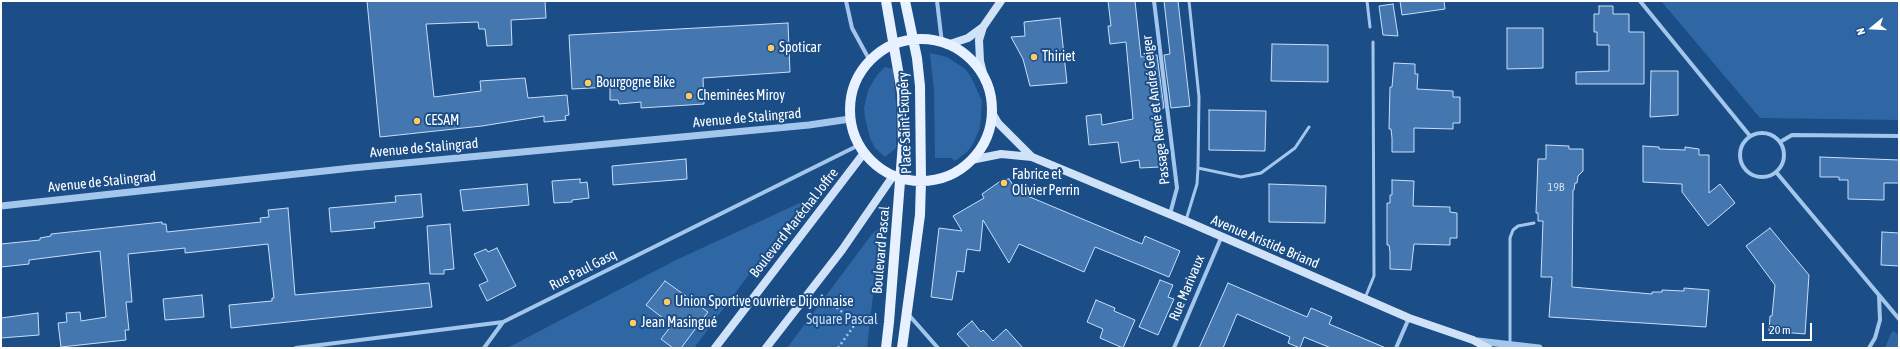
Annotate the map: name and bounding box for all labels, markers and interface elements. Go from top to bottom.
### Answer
north arrow [1852,8,1892,48]
text: N [1854,27,1867,37]
street label: Passage René et André Geiger [1139,34,1173,186]
place label: Spoticar [779,40,821,56]
marker: Spoticar [766,43,776,53]
place label: Thiriet [1042,49,1076,65]
marker: Thiriet [1029,52,1039,62]
street label: Place Saint-Exupéry [895,72,915,174]
place label: Bourgogne Bike [596,75,675,91]
marker: Bourgogne Bike [583,78,593,88]
place label: Cheminées Miroy [697,88,785,104]
marker: Cheminées Miroy [684,91,694,101]
street label: Avenue de Stalingrad [692,105,802,131]
place label: CESAM [425,113,459,129]
marker: CESAM [412,116,422,126]
street label: Avenue de Stalingrad [369,135,479,161]
street label: Boulevard Maréchal Joffre [746,165,842,281]
place label: Fabrice et Olivier Perrin [1012,167,1080,200]
street label: Avenue de Stalingrad [47,168,157,196]
marker: Fabrice et Olivier Perrin [999,178,1009,188]
house number: 19B [1548,180,1564,194]
street label: Boulevard Pascal [869,205,893,295]
street label: Avenue Aristide Briand [1208,212,1322,272]
street label: Rue Paul Gasq [547,246,619,294]
street label: Rue Marivaux [1166,253,1208,323]
place label: Union Sportive ouvrière Dijonnaise [675,294,853,310]
marker: Union Sportive ouvrière Dijonnaise [662,297,672,307]
park label: Square Pascal [806,312,878,328]
place label: Jean Masingué [641,315,717,331]
scale bar [1764,315,1814,341]
marker: Jean Masingué [628,318,638,328]
text: 20 m [1769,323,1791,337]

